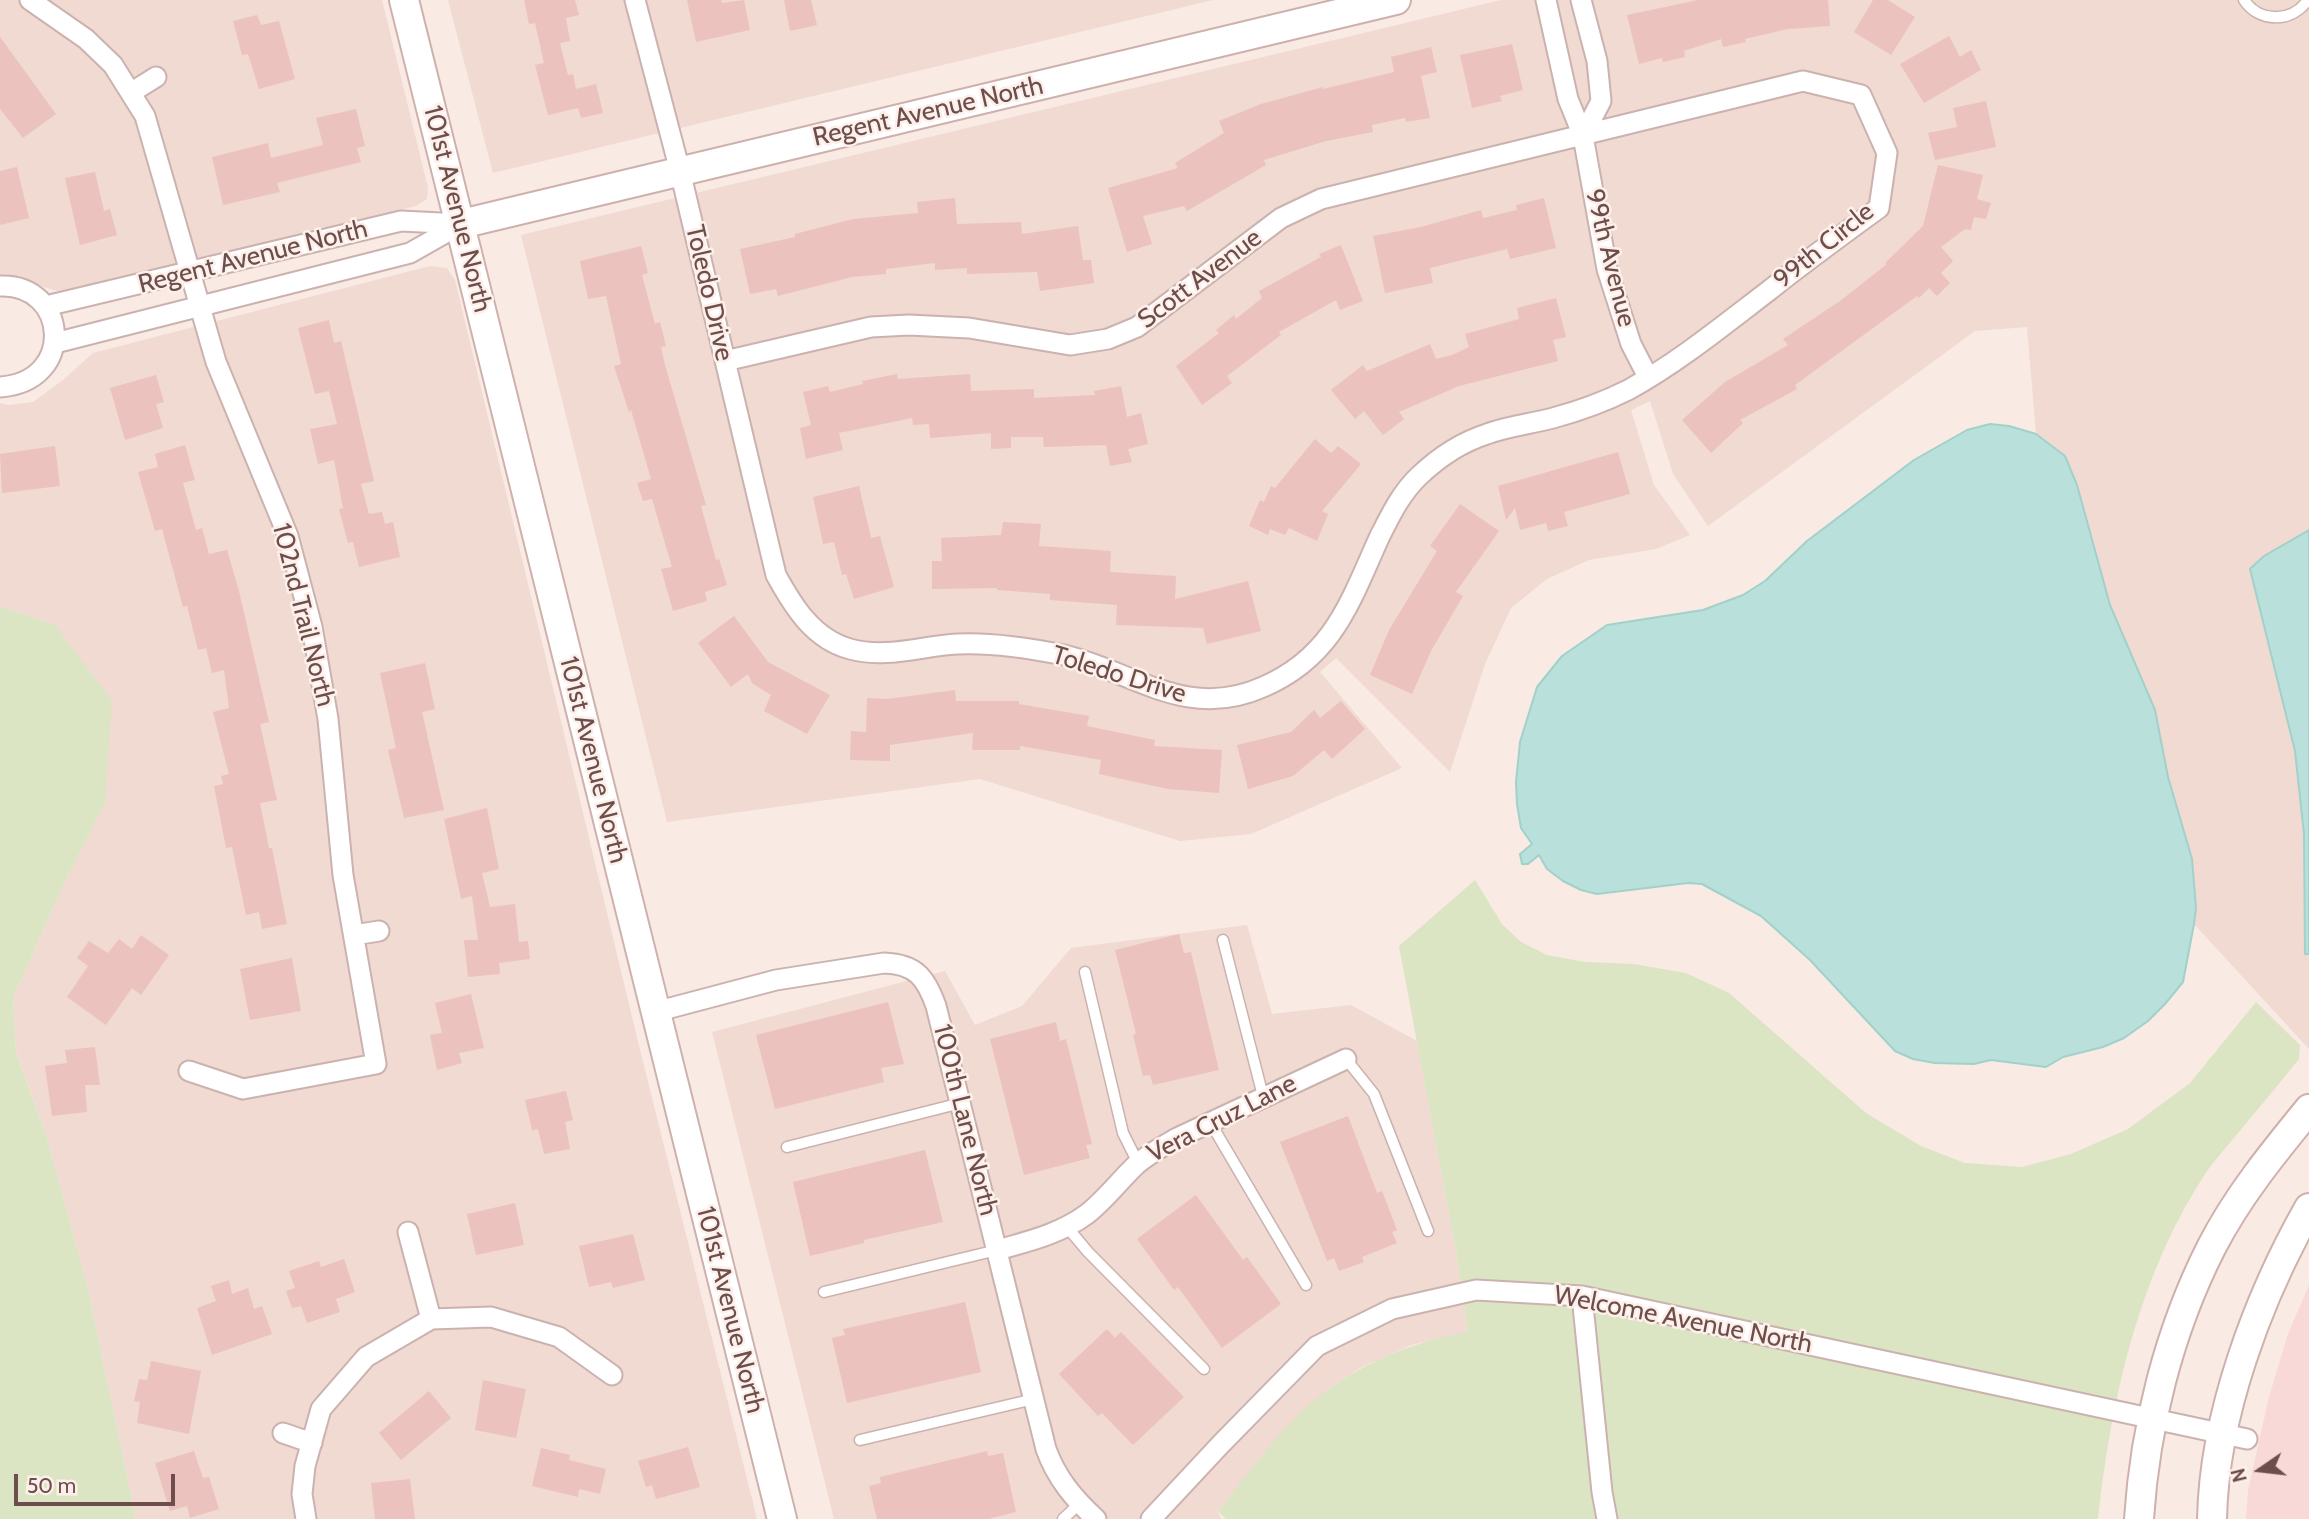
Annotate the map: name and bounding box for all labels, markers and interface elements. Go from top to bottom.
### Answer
street label: Regent Avenue North [810,70,1046,154]
street label: 101st Avenue North [416,102,498,316]
street label: 99th Avenue [1578,186,1642,330]
street label: 99th Circle [1768,196,1880,296]
street label: Regent Avenue North [135,213,371,301]
street label: Toledo Drive [678,222,740,364]
street label: Scott Avenue [1132,222,1268,336]
street label: 102nd Trail North [265,520,341,710]
street label: Toledo Drive [1048,640,1190,710]
street label: 101st Avenue North [552,653,634,867]
street label: 100th Lane North [926,1021,1004,1219]
street label: Vera Cruz Lane [1142,1068,1302,1170]
street label: 101st Avenue North [689,1203,771,1417]
street label: Welcome Avenue North [1551,1280,1815,1360]
north arrow [2225,1435,2295,1505]
scale bar [18,1460,178,1504]
text: N [2226,1466,2252,1485]
text: 50 m [27,1473,76,1498]

